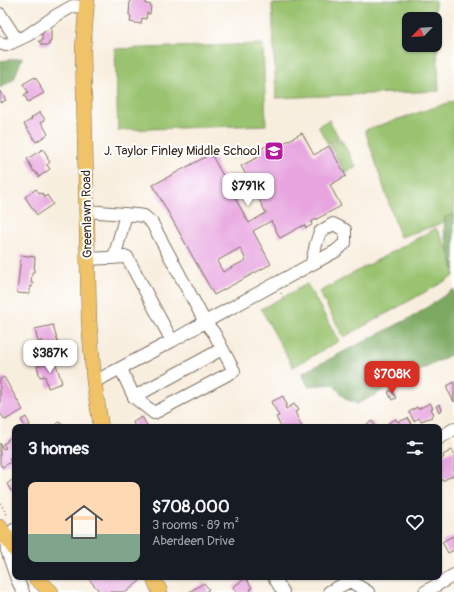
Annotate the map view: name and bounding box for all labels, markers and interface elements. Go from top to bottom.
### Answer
north arrow [402,12,442,52]
map controls [402,12,442,52]
school or university icon: J. Taylor Finley Middle School [263,140,285,162]
place label: J. Taylor Finley Middle School [104,143,260,159]
street label: Greenlawn Road [78,170,96,258]
pin: $791K [220,173,276,207]
text: $791K [231,178,265,194]
pin: $387K [22,340,78,374]
text: $387K [32,345,68,361]
pin: $708K [364,361,420,395]
text: $708K [373,366,411,382]
icon: filters [404,437,426,459]
text: 3 homes [28,438,89,459]
text: $708,000 [152,496,230,517]
icon: home [60,498,108,546]
icon: heart [404,511,426,533]
text: 3 rooms · 89 m² [152,517,239,533]
text: Aberdeen Drive [152,533,235,549]

